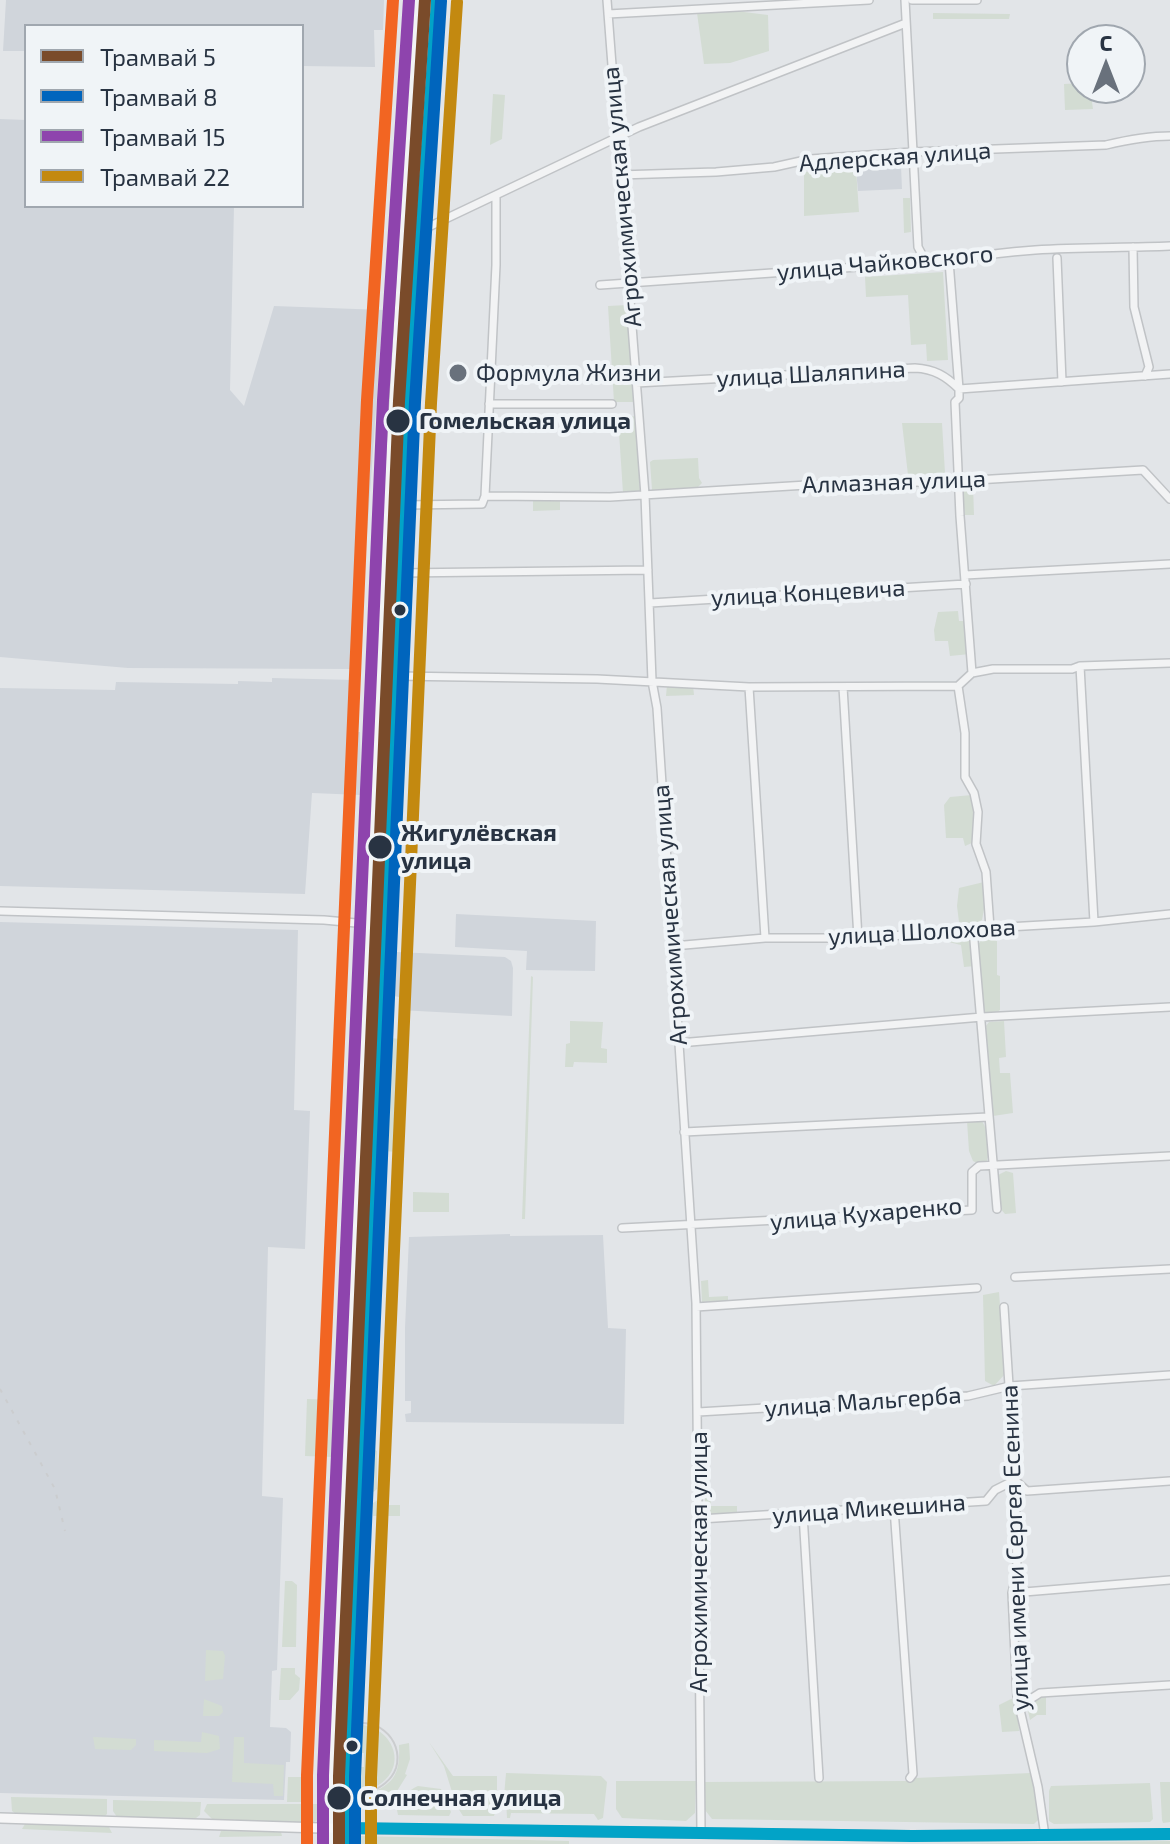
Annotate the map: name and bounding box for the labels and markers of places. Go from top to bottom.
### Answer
place label: Формула Жизни [476,359,661,387]
marker: Формула Жизни [447,362,469,384]
marker: Гомельская улица [384,407,412,435]
place label: Гомельская улица [419,407,631,435]
unlabelled marker [392,602,408,618]
place label: Жигулёвская улица [401,819,557,875]
marker: Жигулёвская улица [366,833,394,861]
unlabelled marker [344,1738,360,1754]
marker: Солнечная улица [325,1784,353,1812]
place label: Солнечная улица [360,1784,561,1812]

